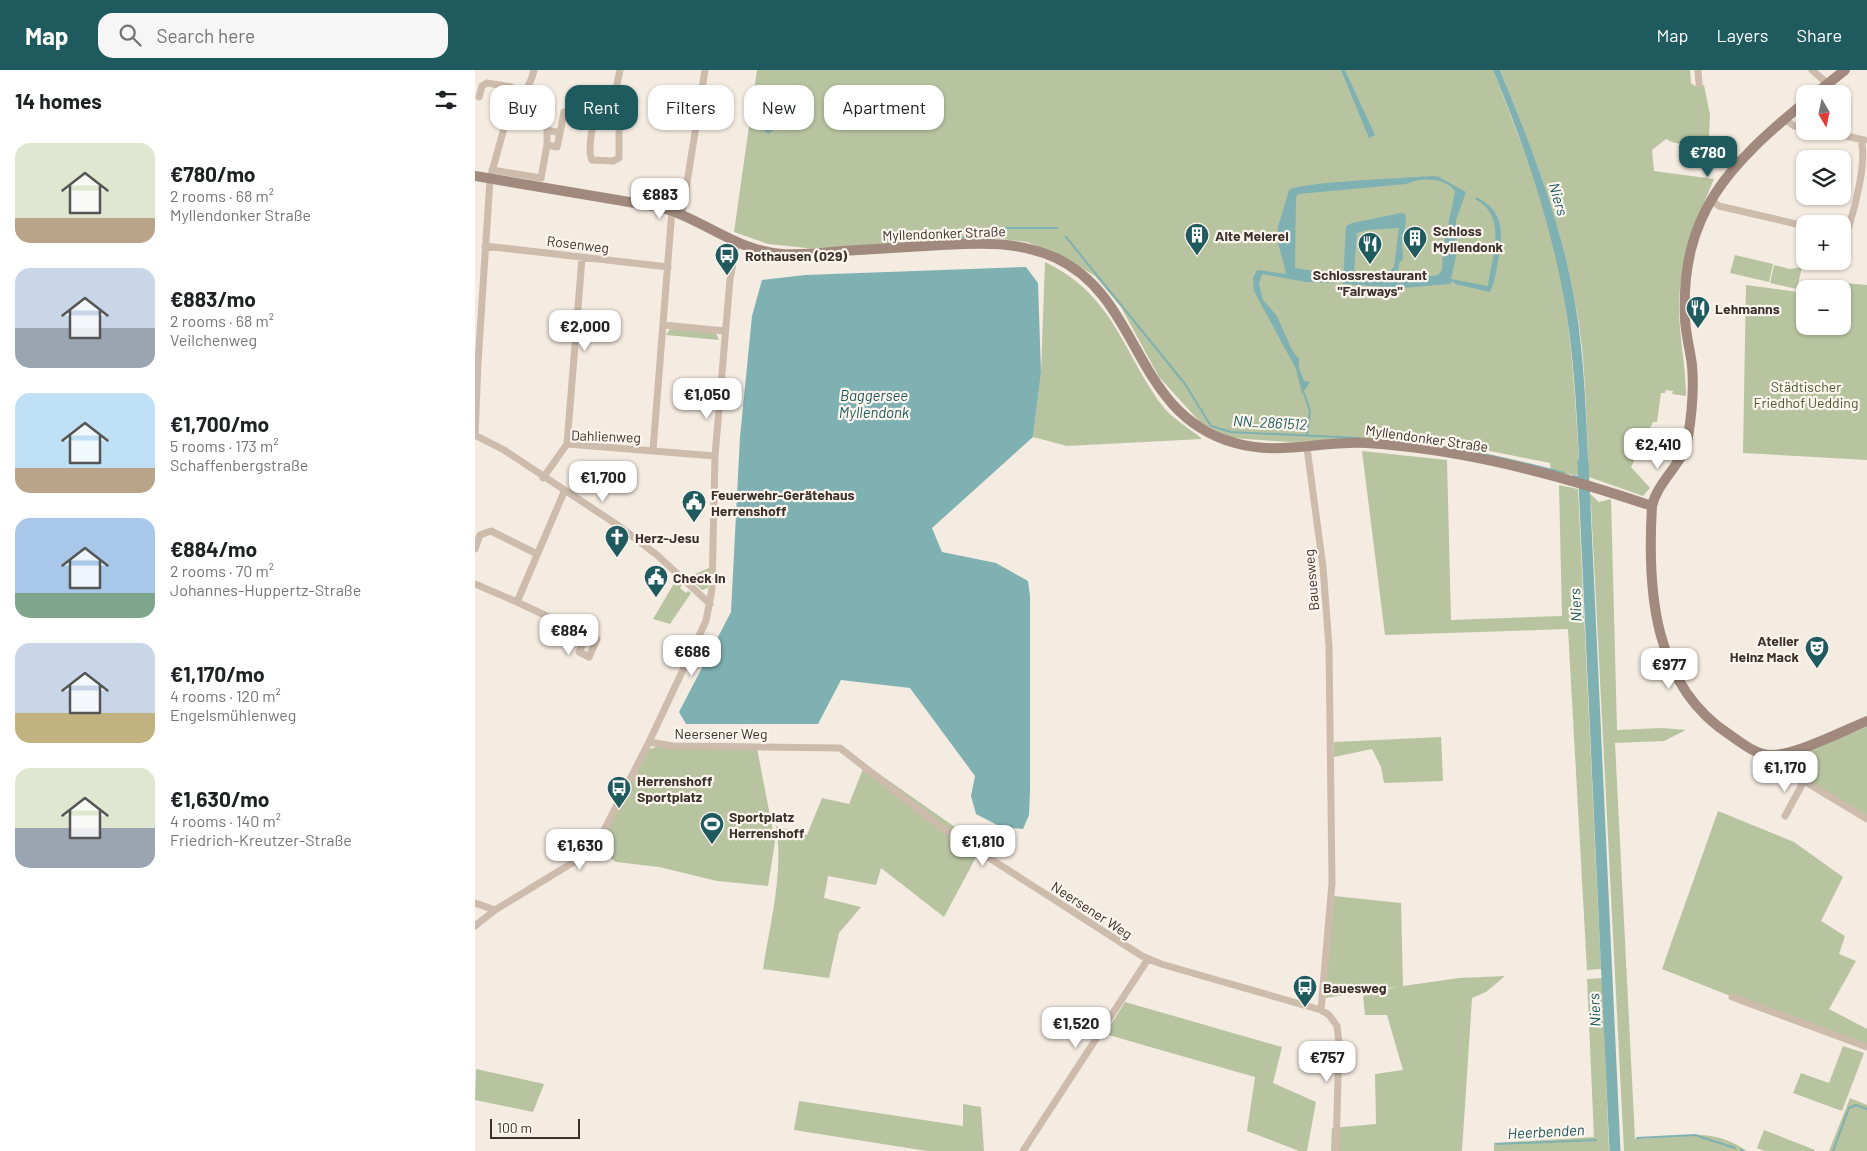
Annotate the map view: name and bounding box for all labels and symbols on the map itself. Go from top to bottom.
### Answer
north arrow [1796,85,1851,140]
pin: €780 [1678,136,1738,178]
pin: €883 [630,178,690,220]
water label: Niers [1546,180,1572,218]
street label: Myllendonker Straße [882,222,1006,244]
building icon: Alte Meierei [1184,222,1210,256]
place label: Schloss Myllendonk [1433,222,1504,255]
building icon: Schloss Myllendonk [1402,225,1428,259]
place label: Alte Meierei [1215,227,1289,244]
restaurant icon: Schlossrestaurant "Fairways" [1357,231,1383,265]
street label: Rosenweg [546,232,610,256]
bus stop icon: Rothausen (029) [714,242,740,276]
place label: Rothausen (029) [745,247,847,264]
place label: Schlossrestaurant "Fairways" [1313,266,1427,299]
restaurant icon: Lehmanns [1685,295,1711,329]
place label: Lehmanns [1715,300,1780,317]
pin: €2,000 [544,310,626,352]
pin: €1,050 [666,378,748,420]
park label: Städtischer Friedhof Uedding [1754,378,1858,411]
water label: Baggersee Myllendonk [839,386,910,421]
water label: NN_2861512 [1232,411,1308,433]
street label: Myllendonker Straße [1365,421,1489,455]
street label: Dahlienweg [571,426,641,446]
pin: €2,410 [1617,428,1699,470]
pin: €1,700 [562,460,644,503]
place label: Feuerwehr-Gerätehaus Herrenshoff [711,486,855,519]
public building icon: Feuerwehr-Gerätehaus Herrenshoff [681,489,707,523]
church icon: Herz-Jesu [604,524,630,558]
place label: Herz-Jesu [635,529,699,546]
street label: Bauesweg [1300,548,1322,612]
public building icon: Check in [643,564,669,598]
place label: Check in [673,569,726,586]
water label: Niers [1565,588,1585,622]
pin: €884 [539,614,599,656]
place label: Atelier Heinz Mack [1730,632,1800,665]
pin: €686 [662,634,722,677]
theatre icon: Atelier Heinz Mack [1804,635,1830,669]
pin: €977 [1639,648,1699,690]
street label: Neersener Weg [674,725,768,742]
pin: €1,170 [1744,750,1826,793]
place label: Herrenshoff Sportplatz [637,772,712,805]
bus stop icon: Herrenshoff Sportplatz [606,775,632,809]
place label: Sportplatz Herrenshoff [729,808,804,841]
sports icon: Sportplatz Herrenshoff [699,811,725,845]
pin: €1,810 [942,824,1024,867]
pin: €1,630 [539,828,621,871]
street label: Neersener Weg [1048,878,1136,942]
bus stop icon: Bauesweg [1292,974,1318,1008]
place label: Bauesweg [1323,979,1387,996]
water label: Niers [1584,993,1604,1027]
pin: €1,520 [1035,1006,1117,1049]
pin: €757 [1297,1040,1357,1083]
scale bar [490,1116,580,1139]
water label: Heerbenden [1507,1120,1585,1142]

